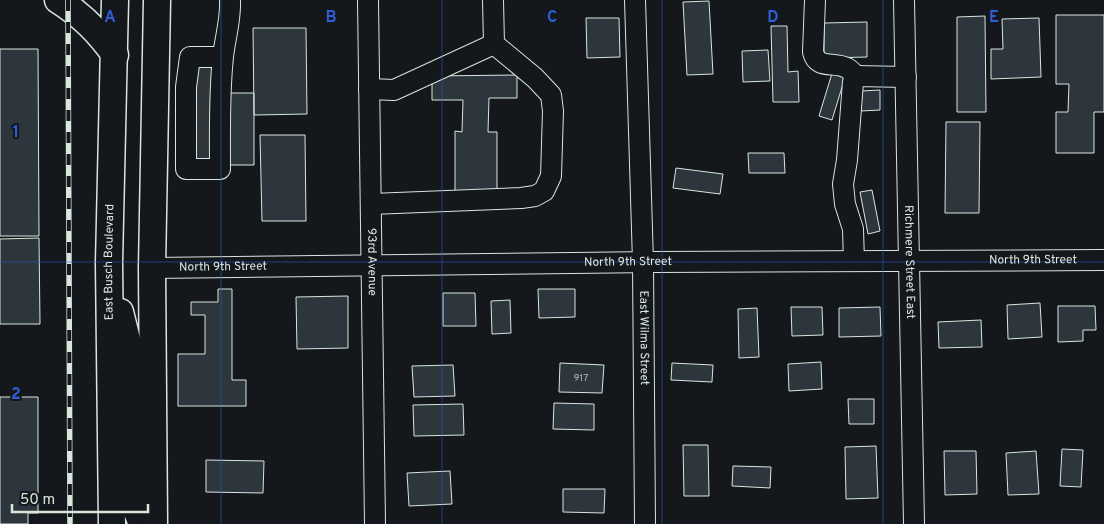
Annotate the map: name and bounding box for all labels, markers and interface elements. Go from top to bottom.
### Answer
text: A [104,8,116,28]
text: B [325,8,337,28]
text: C [547,8,557,28]
text: D [767,8,779,28]
text: E [989,8,999,28]
text: 1 [13,123,19,143]
street label: East Busch Boulevard [101,204,118,320]
street label: Richmere Street East [900,205,918,319]
street label: 93rd Avenue [363,228,380,296]
street label: North 9th Street [989,252,1077,269]
street label: North 9th Street [584,254,672,271]
street label: North 9th Street [179,259,267,276]
street label: East Wilma Street [635,290,652,385]
house number: 917 [574,372,588,385]
text: 2 [11,385,21,405]
scale bar [12,482,149,514]
text: 50 m [20,491,55,510]

